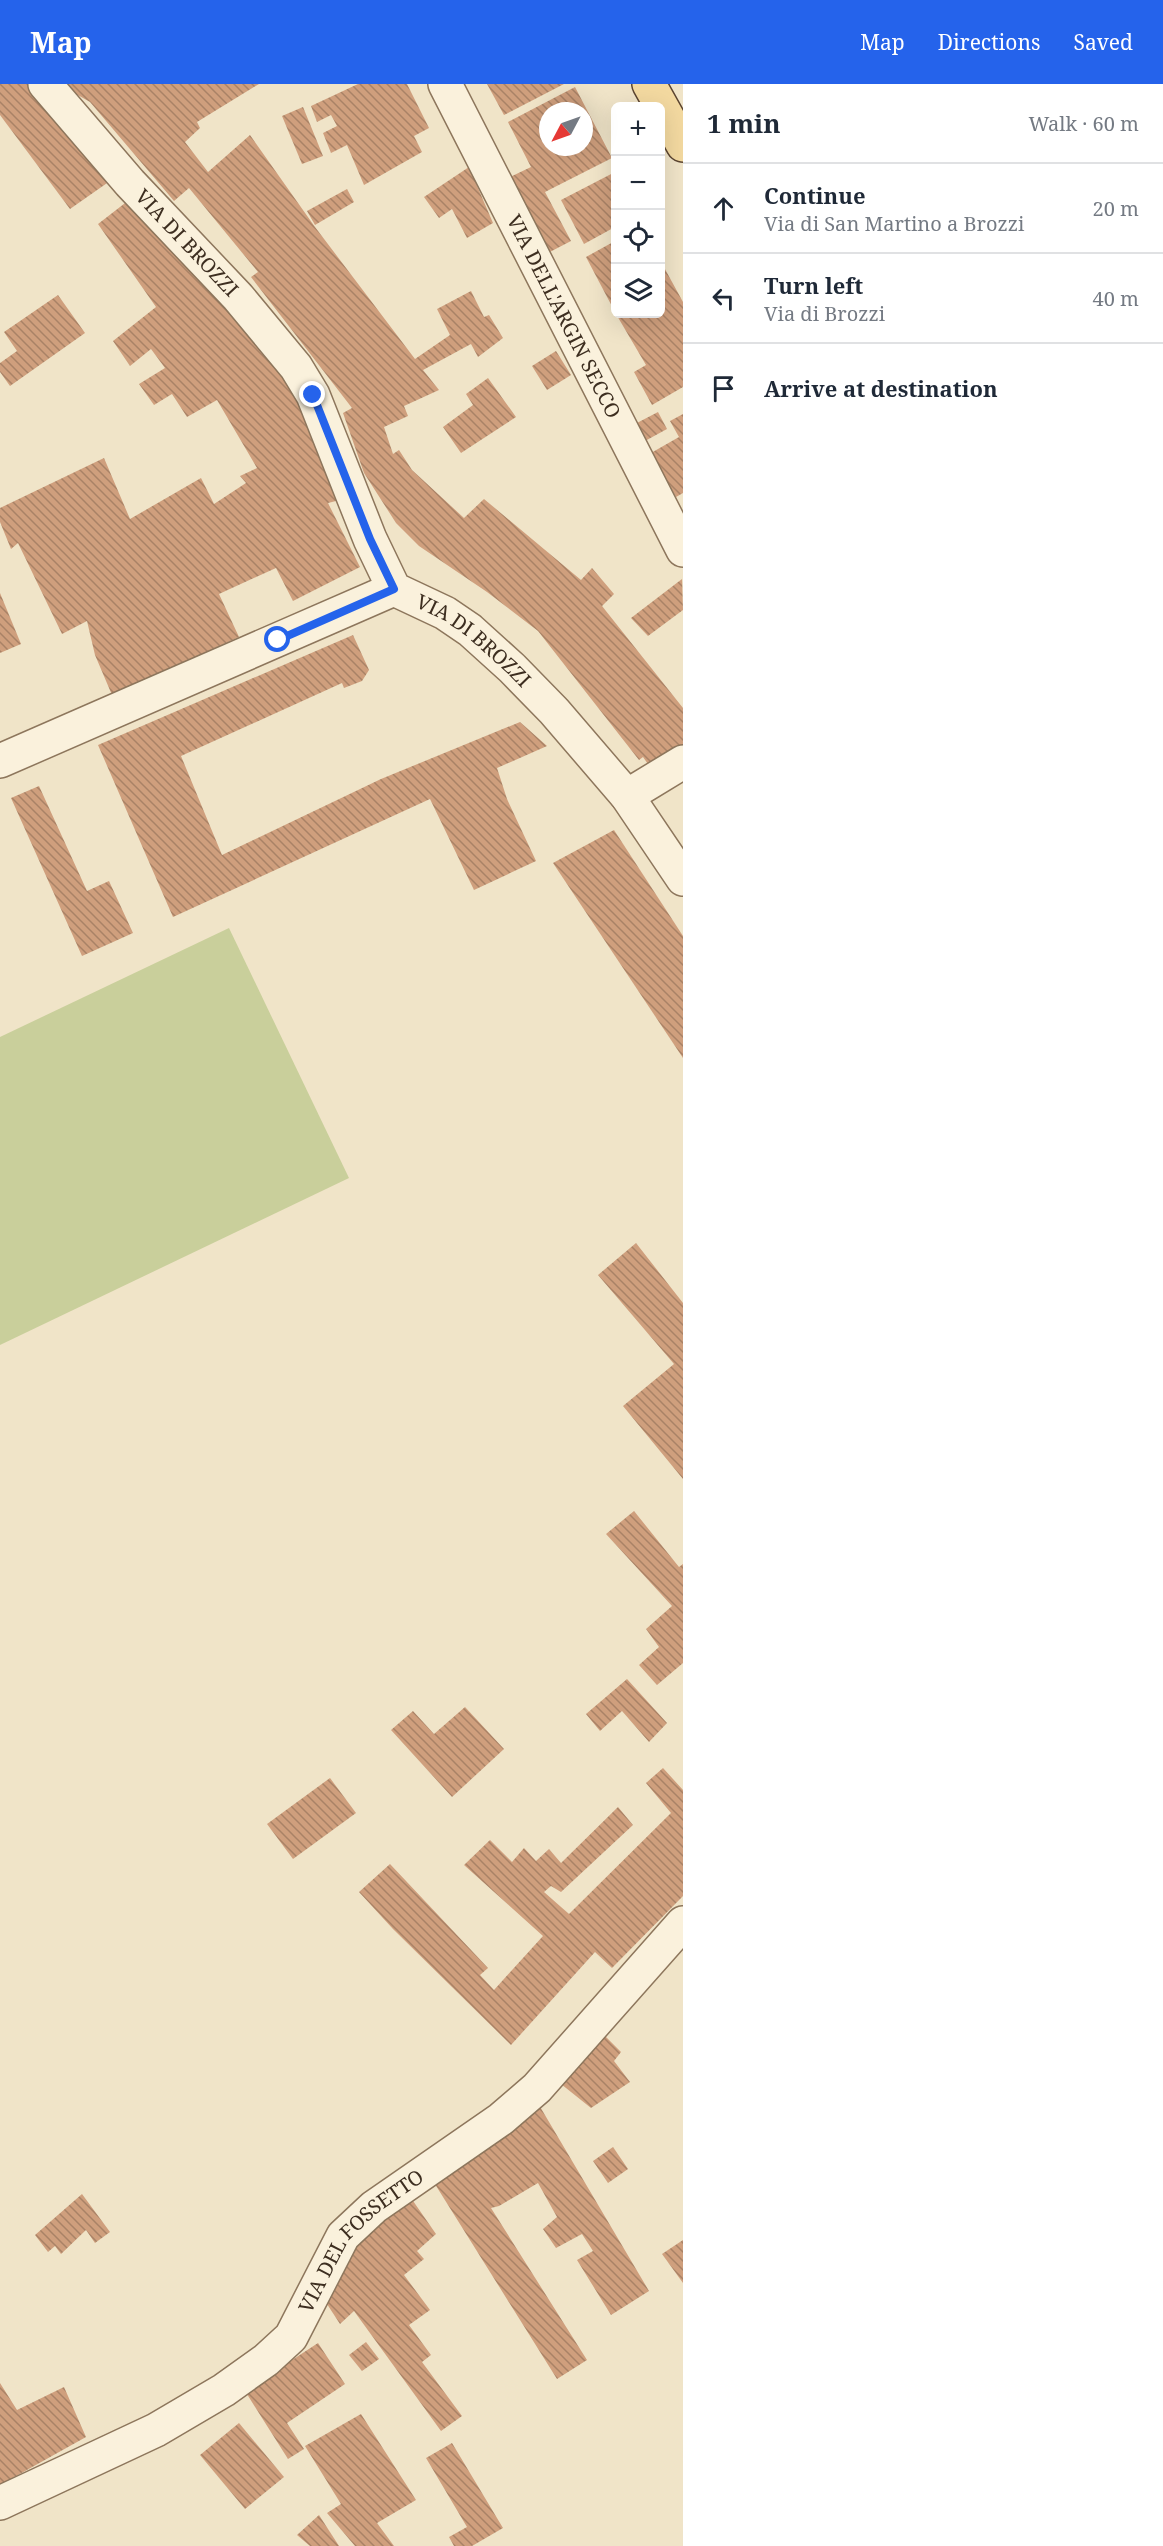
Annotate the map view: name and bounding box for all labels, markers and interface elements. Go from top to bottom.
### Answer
text: Map [30,23,92,61]
text: Map [860,28,905,56]
text: Directions [938,28,1040,56]
text: Saved [1073,28,1133,56]
north arrow [539,102,593,156]
map controls [611,102,665,318]
button: + [611,102,665,156]
text: 1 min [707,105,781,141]
text: Walk · 60 m [1028,110,1139,137]
button: − [611,156,665,210]
text: Continue [764,180,866,210]
street label: VIA DI BROZZI [130,183,245,302]
icon: ahead [707,192,740,225]
text: 20 m [1093,195,1139,222]
street label: VIA DELL'ARGIN SECCO [501,210,627,423]
button: locate [611,210,665,264]
text: Via di San Martino a Brozzi [764,210,1024,237]
button: layers [611,264,665,318]
text: Turn left [764,270,863,300]
icon: left [707,282,740,315]
text: 40 m [1093,285,1139,312]
text: Via di Brozzi [764,300,885,327]
icon: arrive [707,372,740,405]
text: Arrive at destination [764,373,998,403]
route end [299,381,325,407]
street label: VIA DI BROZZI [412,587,537,693]
route start [264,626,290,652]
street label: VIA DEL FOSSETTO [292,2163,429,2317]

